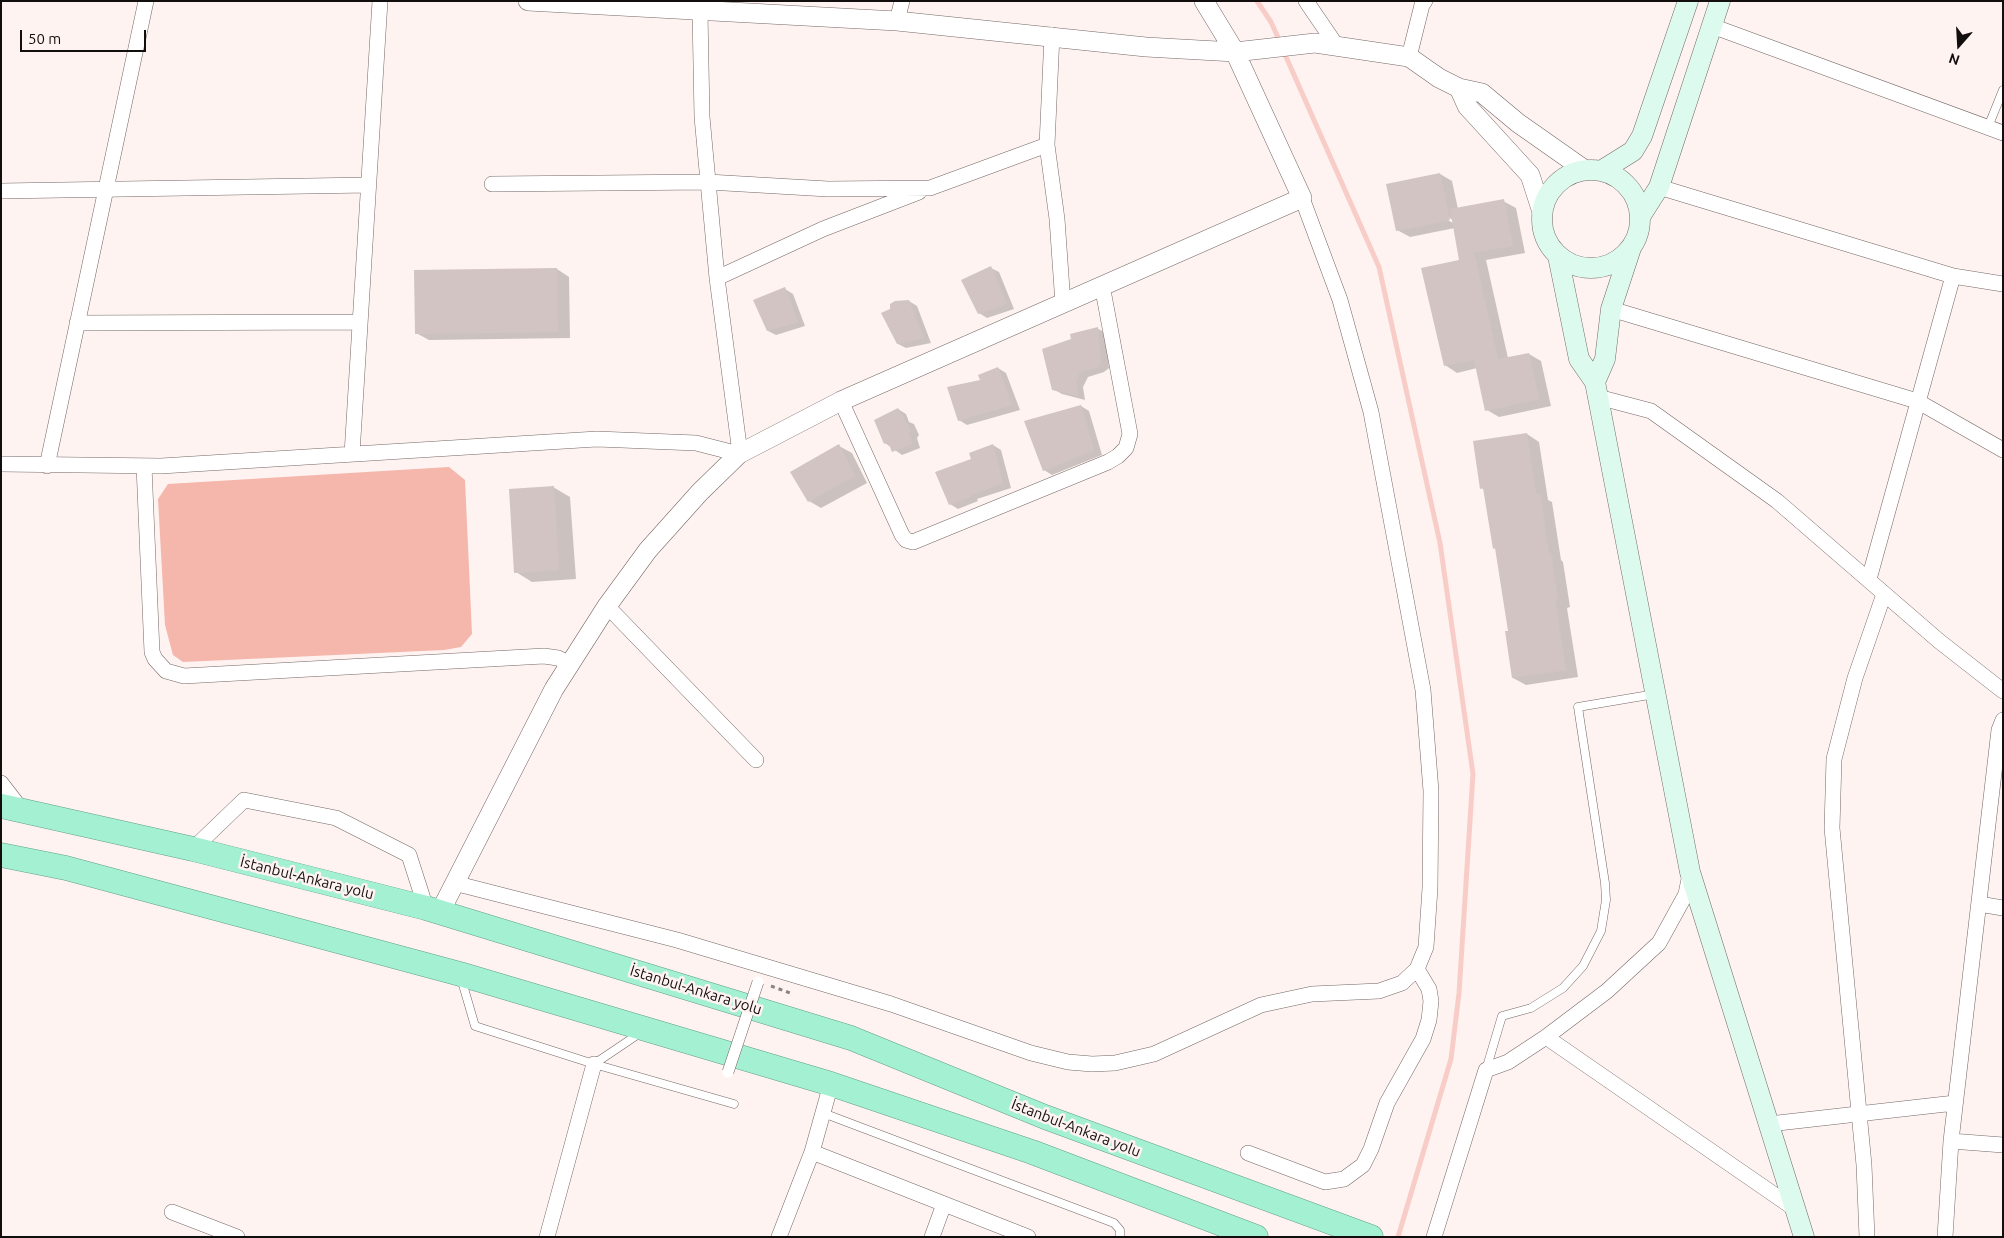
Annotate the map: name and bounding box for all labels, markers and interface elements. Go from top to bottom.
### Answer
scale bar [22,20,149,52]
north arrow [1934,20,1984,70]
text: 50 m [28,30,61,47]
text: N [1947,50,1962,68]
street label: İstanbul-Ankara yolu [238,853,376,903]
street label: İstanbul-Ankara yolu [628,961,764,1019]
street label: İstanbul-Ankara yolu [1009,1095,1143,1161]

